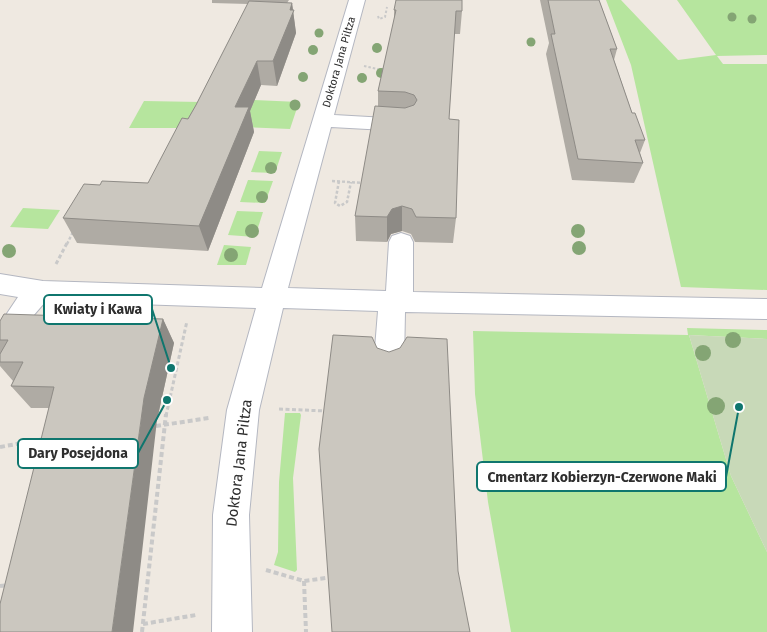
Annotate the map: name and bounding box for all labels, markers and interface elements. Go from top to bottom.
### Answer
street label: Doktora Jana Piltza [320,15,358,109]
callout: Kwiaty i Kawa [44,295,152,324]
text: Kwiaty i Kawa [54,301,142,318]
street label: Doktora Jana Piltza [222,398,256,528]
callout: Dary Posejdona [18,439,138,468]
text: Dary Posejdona [28,445,128,462]
callout: Cmentarz Kobierzyn-Czerwone Maki [477,462,726,491]
text: Cmentarz Kobierzyn-Czerwone Maki [487,469,717,486]

